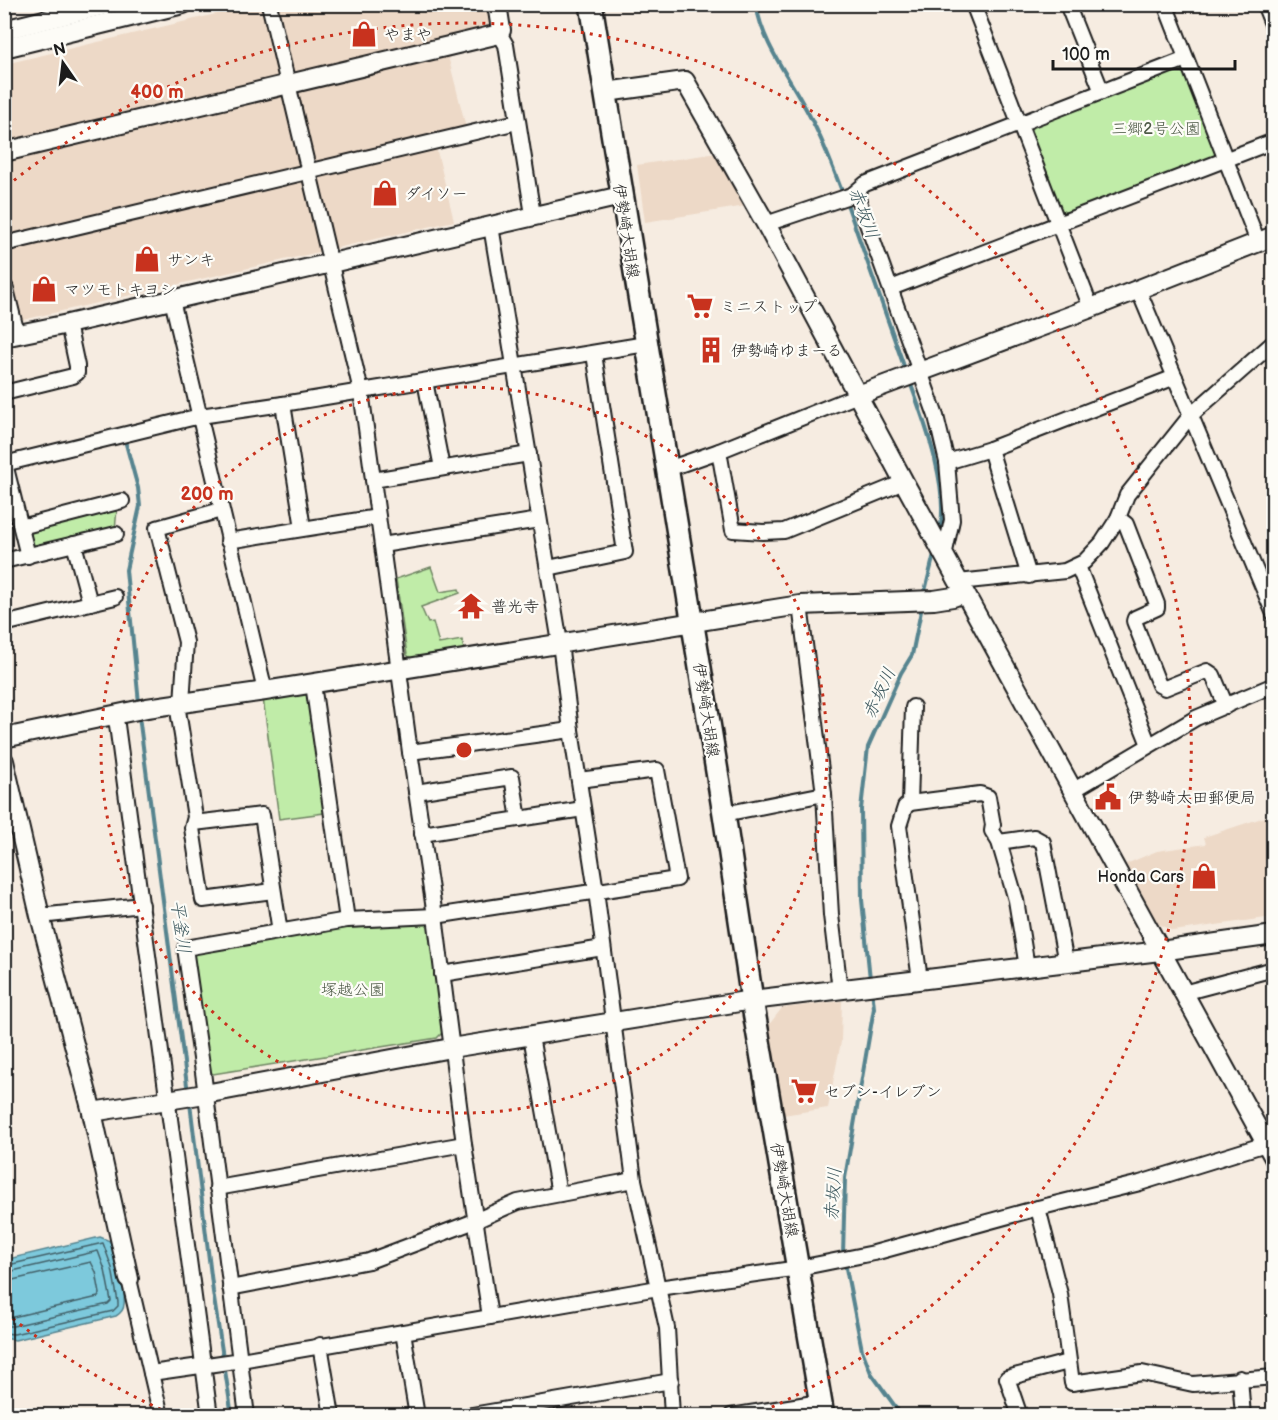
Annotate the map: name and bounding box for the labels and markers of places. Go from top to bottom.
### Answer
shop icon: やまや [349,19,379,49]
place label: やまや [384,26,432,45]
shop icon: ダイソー [370,178,400,208]
place label: ダイソー [405,185,467,204]
shop icon: サンキ [132,244,162,274]
place label: サンキ [167,251,215,270]
shop icon: マツモトキヨシ [29,274,59,304]
place label: マツモトキヨシ [64,281,176,300]
supermarket icon: ミニストップ [685,291,715,321]
place label: ミニストップ [720,298,818,317]
building icon: 伊勢崎ゆまーる [696,335,726,365]
place label: 伊勢崎ゆまーる [731,342,843,361]
temple icon: 普光寺 [456,591,486,621]
place label: 普光寺 [491,598,539,617]
centre of rings [454,740,474,760]
public building icon: 伊勢崎太田郵便局 [1093,782,1123,812]
place label: 伊勢崎太田郵便局 [1128,789,1256,808]
shop icon: Honda Cars [1189,861,1219,891]
place label: Honda Cars [1098,868,1184,887]
supermarket icon: セブン-イレブン [789,1076,819,1106]
place label: セブン-イレブン [824,1083,942,1102]

